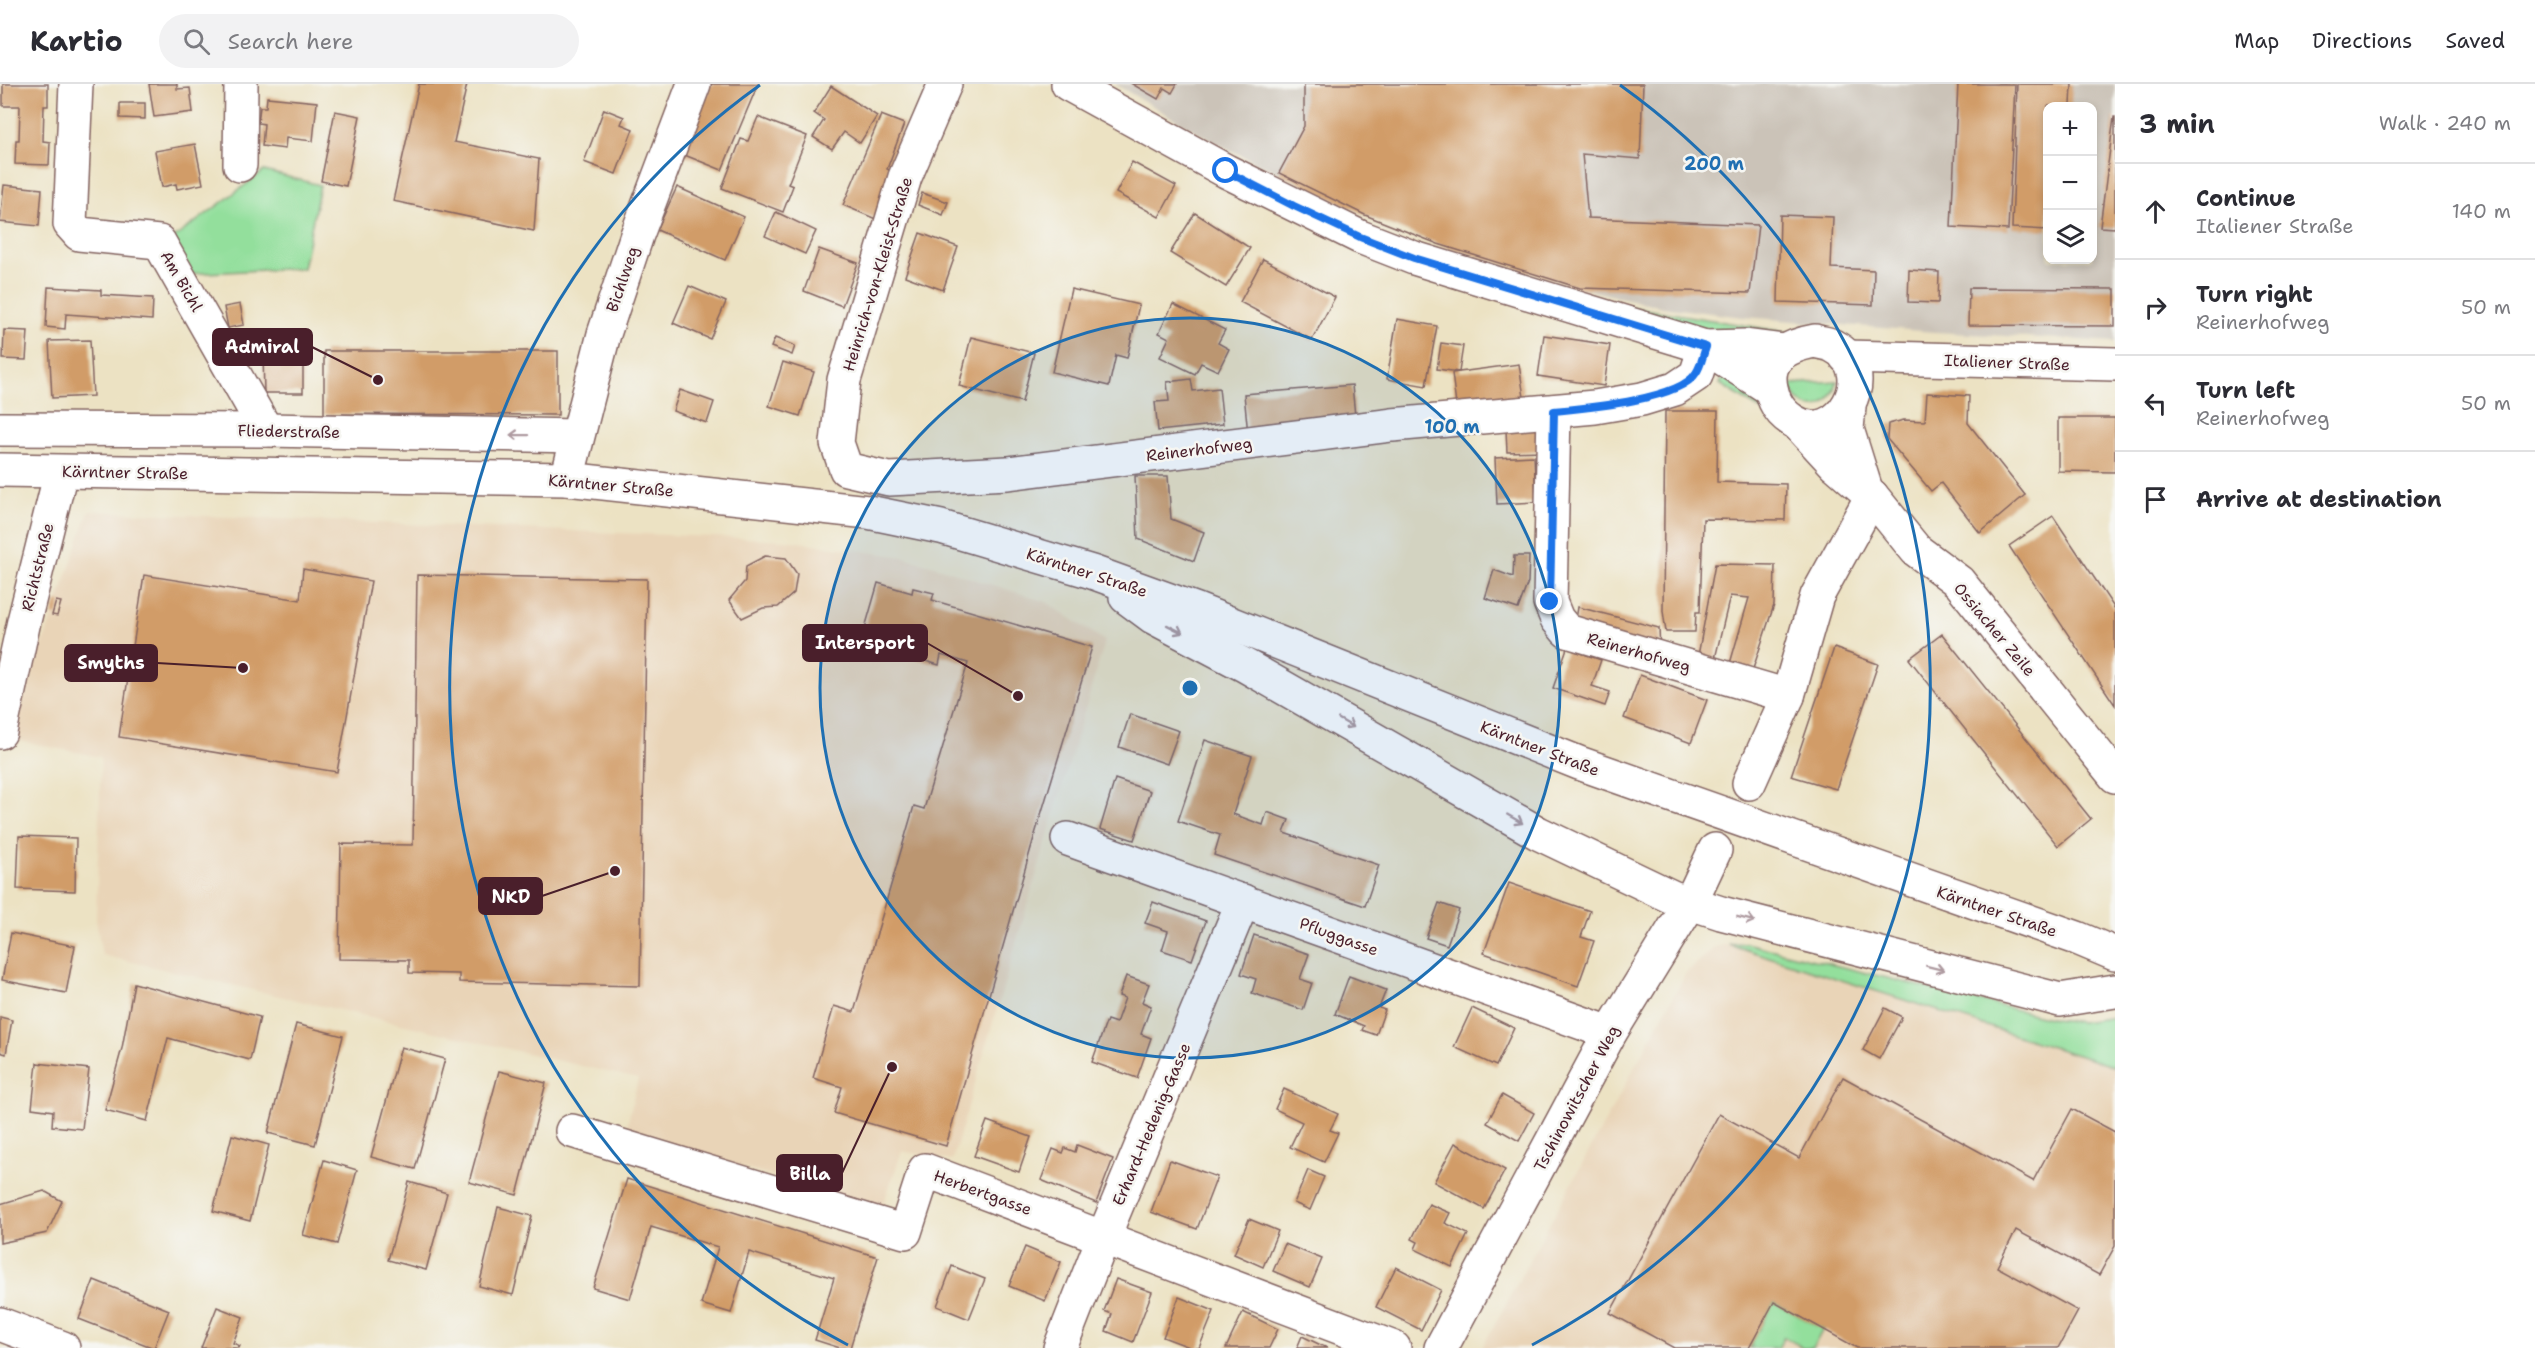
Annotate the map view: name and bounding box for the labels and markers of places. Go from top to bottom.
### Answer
callout: Admiral [213,329,312,365]
callout: Intersport [803,625,927,661]
callout: Smyths [65,645,157,681]
centre of rings [1180,678,1200,698]
callout: NKD [479,878,542,914]
callout: Billa [777,1155,842,1191]

